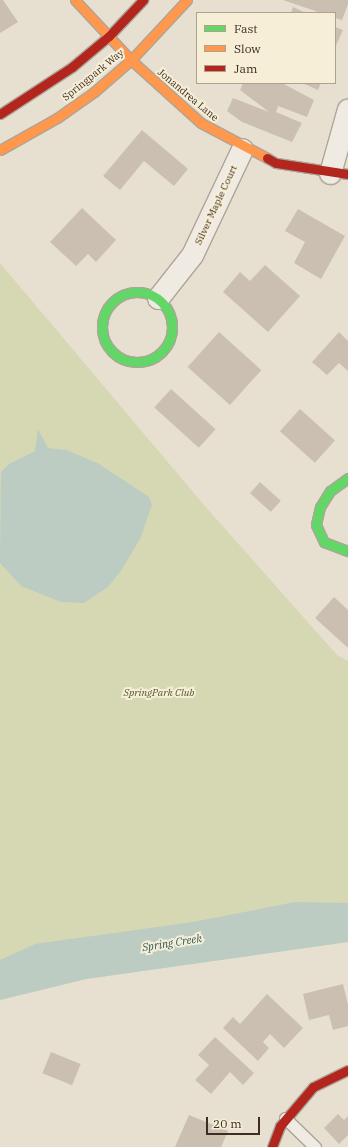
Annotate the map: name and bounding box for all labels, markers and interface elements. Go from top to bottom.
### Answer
legend [196,12,336,84]
text: Fast [234,21,258,36]
text: Slow [234,41,261,56]
street label: Springpark Way [60,47,126,103]
text: Jam [234,61,257,76]
street label: Jonandrea Lane [155,66,221,124]
street label: Silver Maple Court [192,163,240,247]
park label: SpringPark Club [123,687,195,699]
water label: Spring Creek [141,932,203,954]
scale bar [208,1109,262,1135]
text: 20 m [213,1116,242,1131]

